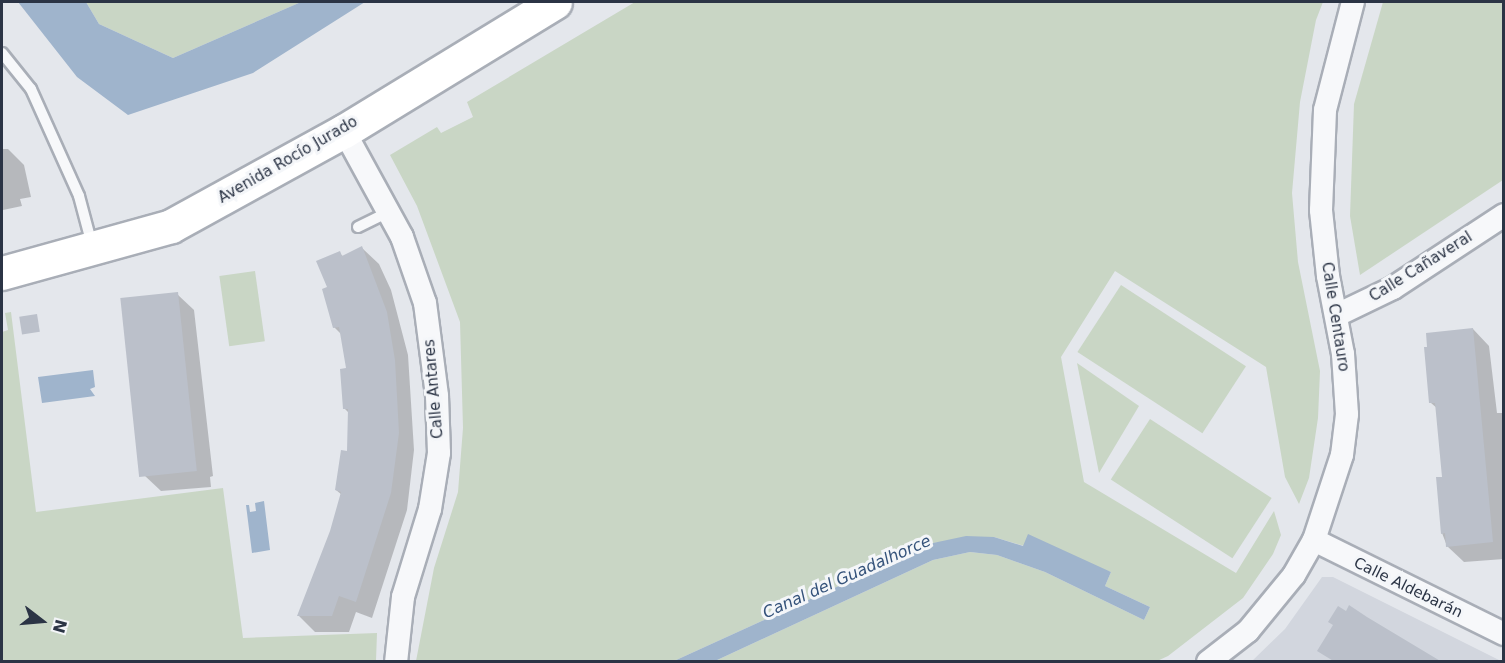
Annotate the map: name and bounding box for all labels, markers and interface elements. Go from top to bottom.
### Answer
street label: Avenida Rocío Jurado [215,113,361,207]
street label: Calle Cañaveral [1366,228,1476,306]
street label: Calle Centauro [1317,261,1353,373]
street label: Calle Antares [421,339,447,439]
water label: Canal del Guadalhorce [760,531,934,623]
street label: Calle Aldebarán [1351,554,1465,622]
north arrow [12,591,72,651]
text: N [49,617,71,635]

